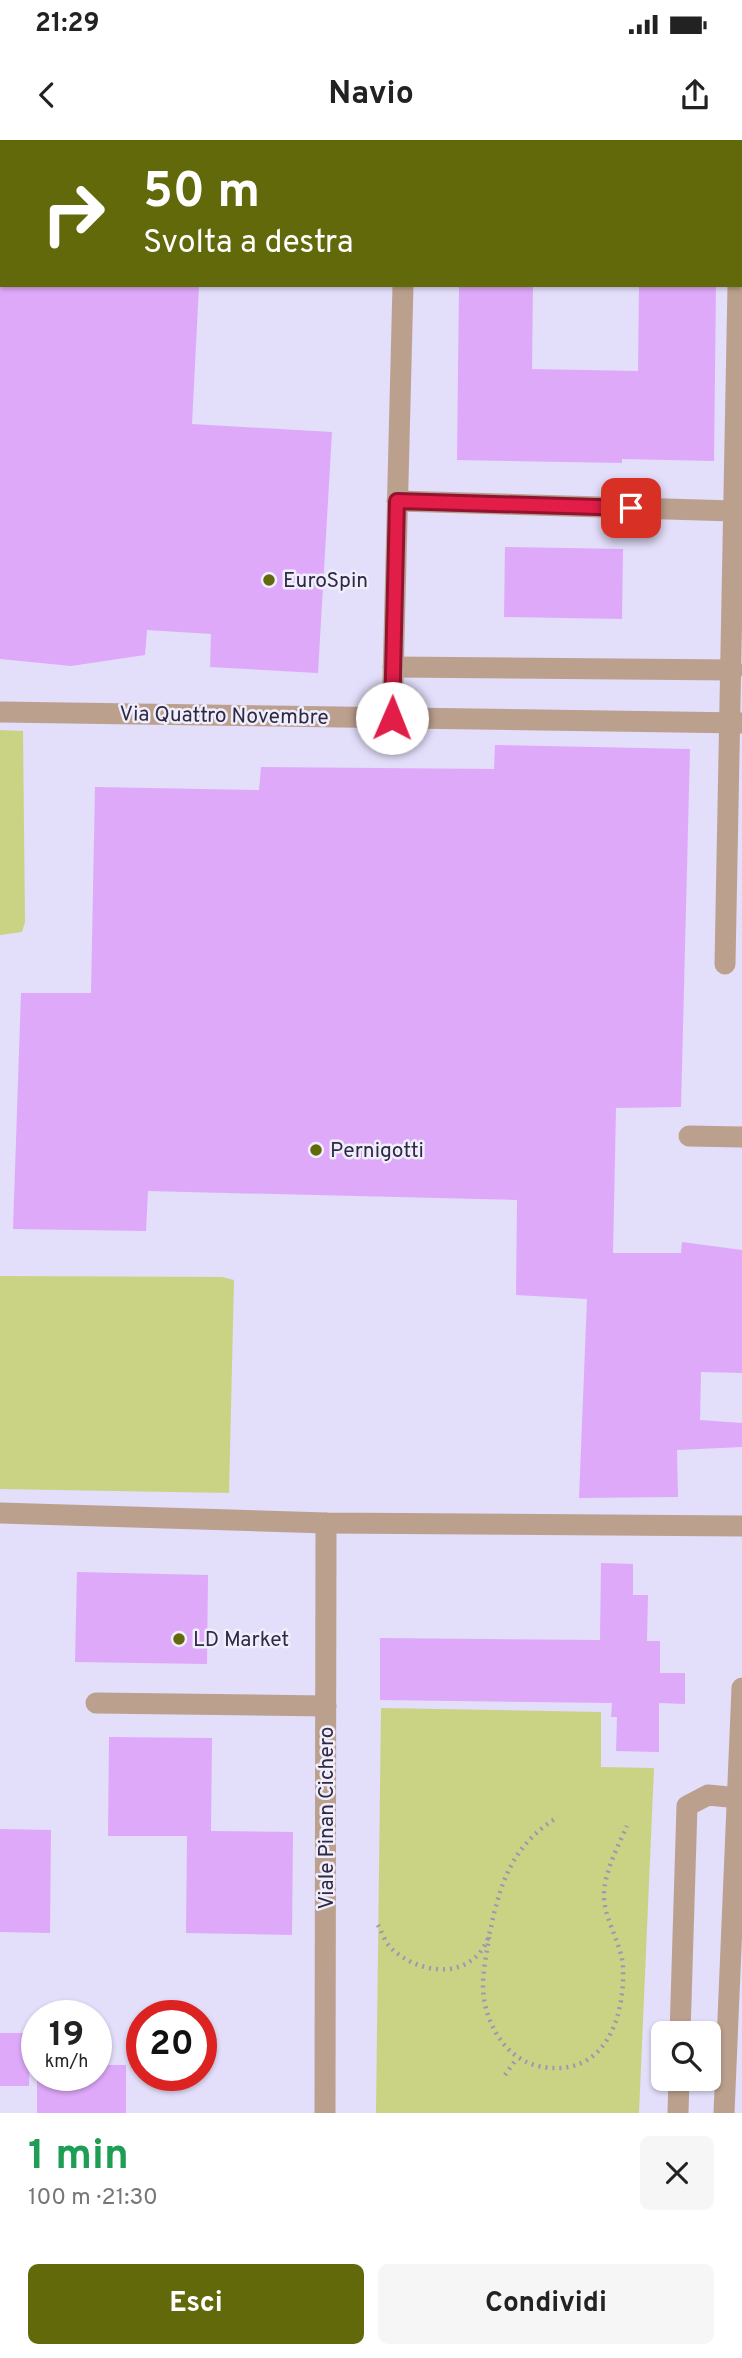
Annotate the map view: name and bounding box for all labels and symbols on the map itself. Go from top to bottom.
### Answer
pin [601,478,661,538]
place label: EuroSpin [283,568,368,595]
marker: EuroSpin [261,572,277,588]
position arrow [355,681,429,755]
street label: Via Quattro Novembre [119,701,329,732]
place label: Pernigotti [330,1138,424,1165]
marker: Pernigotti [308,1142,324,1158]
place label: LD Market [193,1627,289,1654]
marker: LD Market [171,1631,187,1647]
street label: Viale Pinan Cichero [314,1727,341,1909]
speed limit sign: 20 [126,2000,217,2091]

